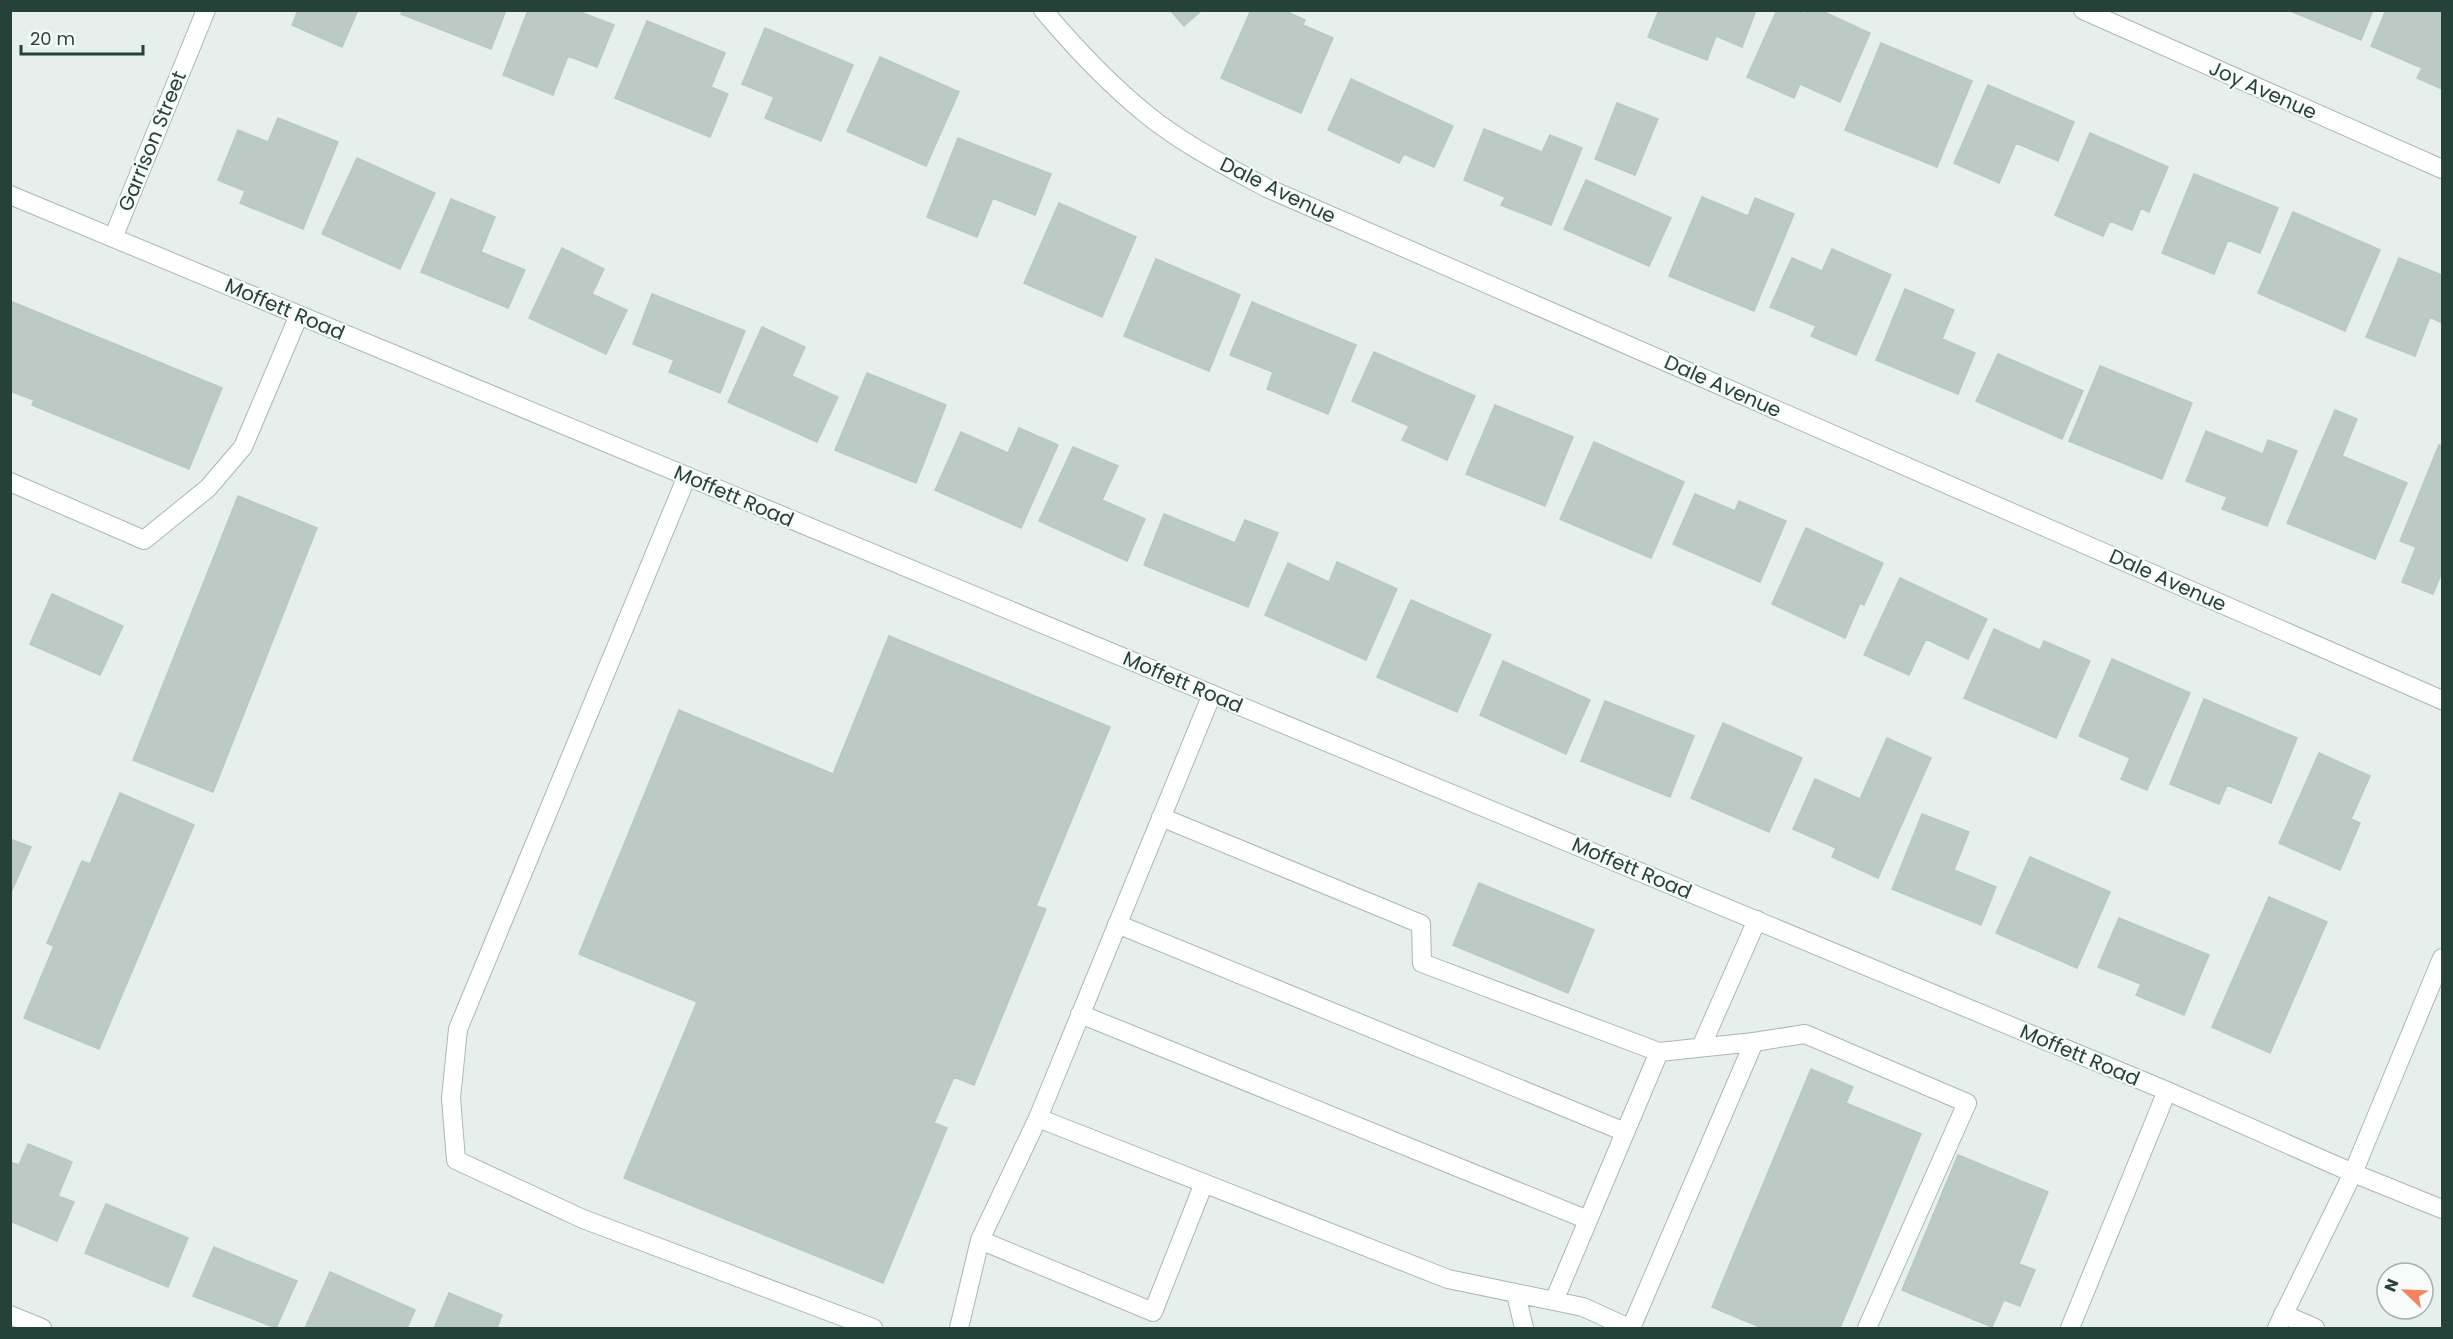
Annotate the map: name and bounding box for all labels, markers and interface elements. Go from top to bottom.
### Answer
scale bar [21,18,142,56]
text: 20 m [30,26,75,51]
street label: Joy Avenue [2205,54,2321,126]
street label: Garrison Street [111,67,193,215]
street label: Dale Avenue [1215,150,1341,230]
street label: Moffett Road [221,271,349,347]
street label: Dale Avenue [1660,348,1786,424]
street label: Moffett Road [670,458,798,534]
street label: Dale Avenue [2105,542,2231,618]
street label: Moffett Road [1119,644,1247,720]
street label: Moffett Road [1568,830,1696,906]
street label: Moffett Road [2016,1017,2144,1093]
north arrow [2375,1261,2435,1321]
text: N [2379,1275,2405,1295]

